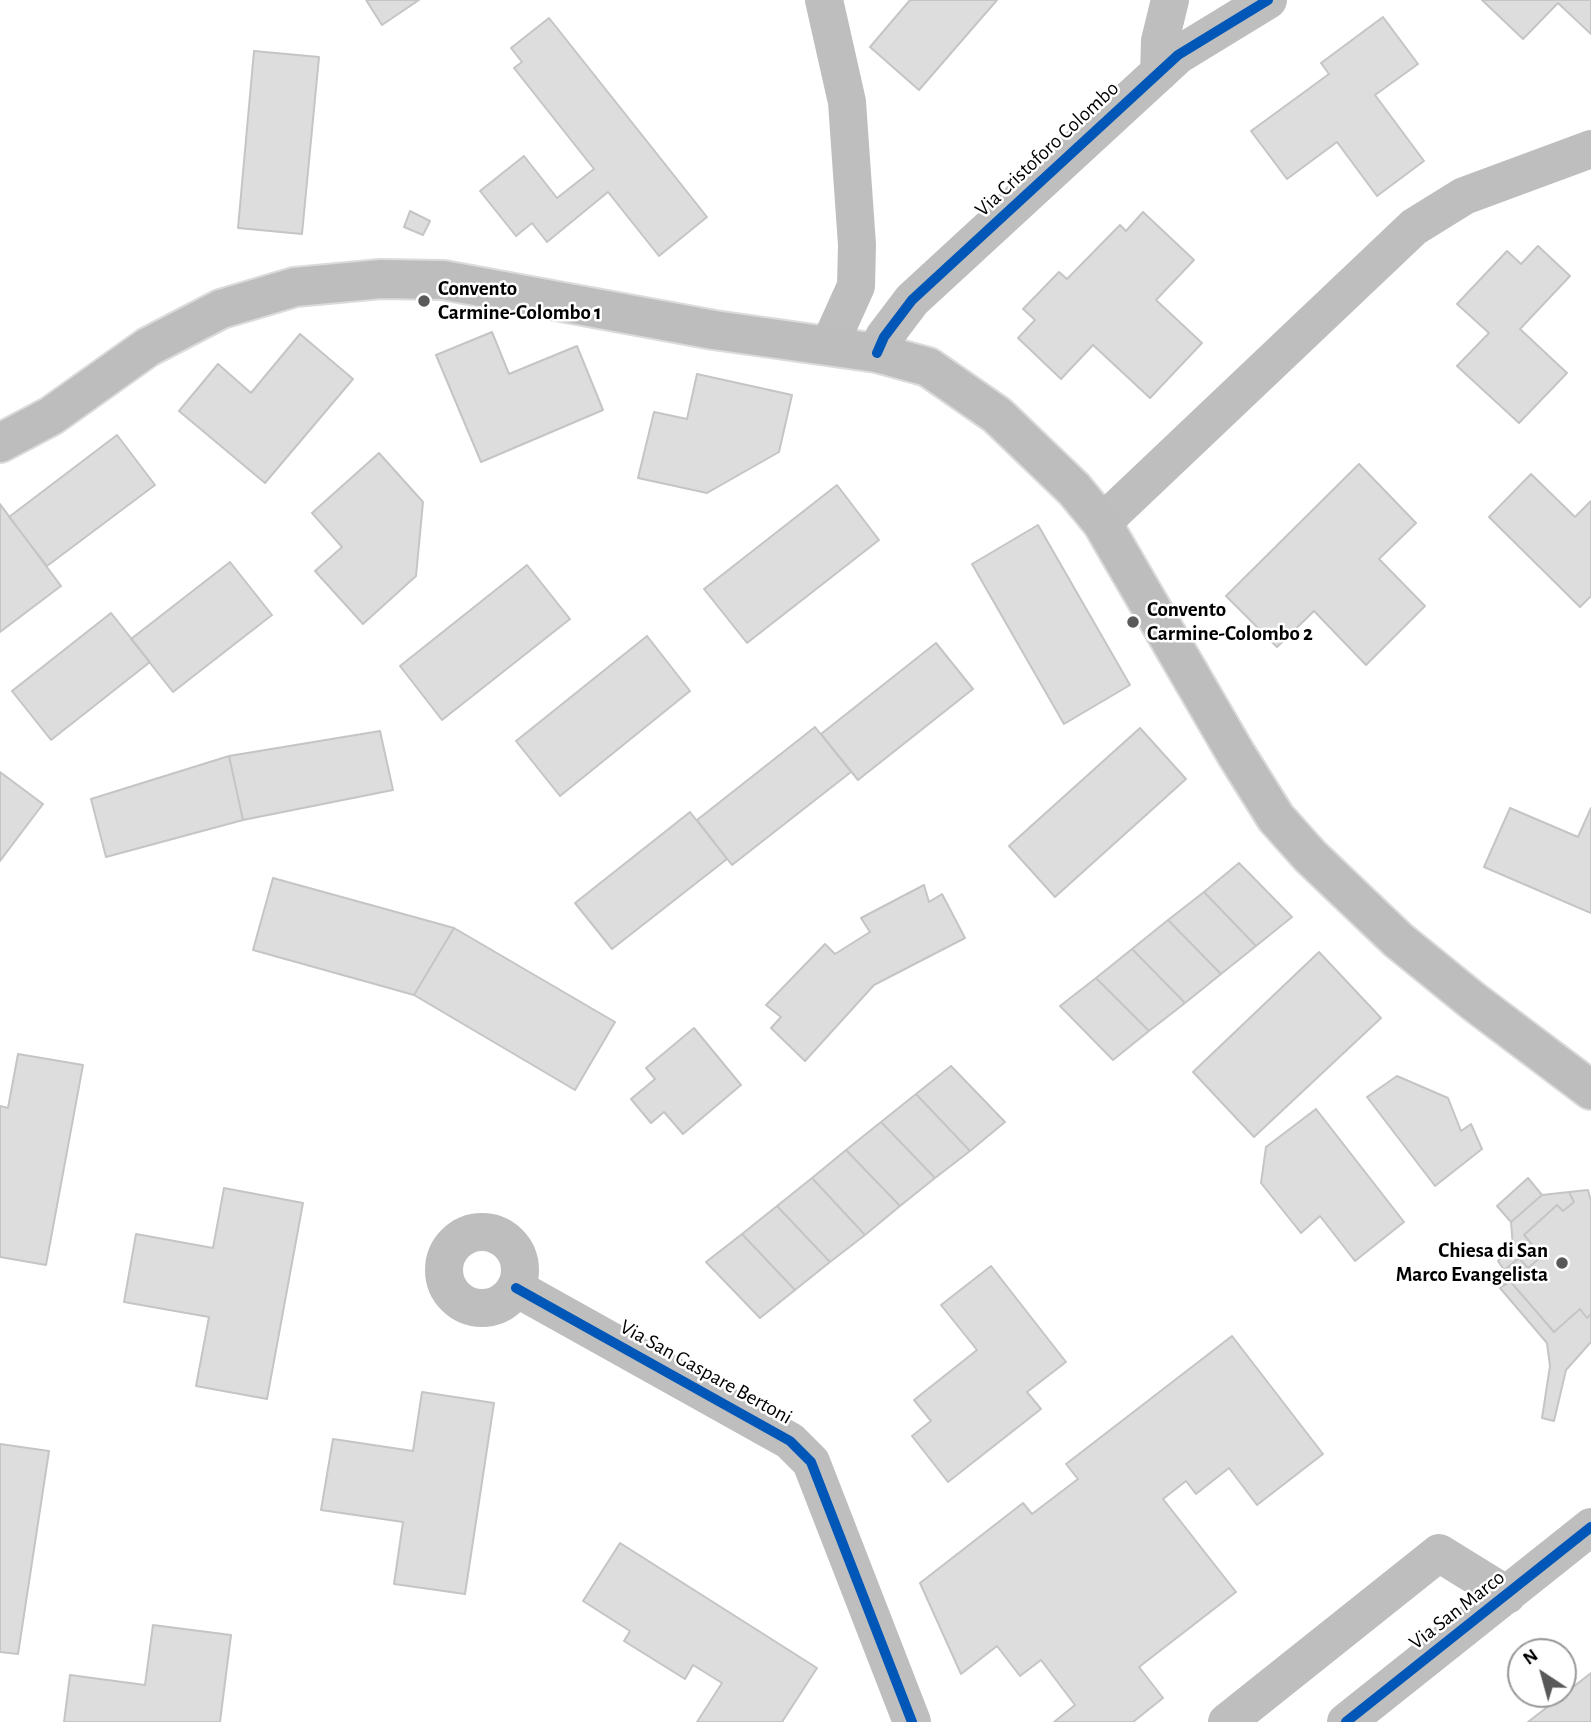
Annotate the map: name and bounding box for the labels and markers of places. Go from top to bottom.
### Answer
place label: Convento Carmine-Colombo 1 [438,276,602,326]
marker: Convento Carmine-Colombo 1 [416,293,432,309]
place label: Convento Carmine-Colombo 2 [1147,597,1313,647]
marker: Convento Carmine-Colombo 2 [1125,614,1141,630]
place label: Chiesa di San Marco Evangelista [1396,1238,1548,1288]
marker: Chiesa di San Marco Evangelista [1554,1255,1570,1271]

